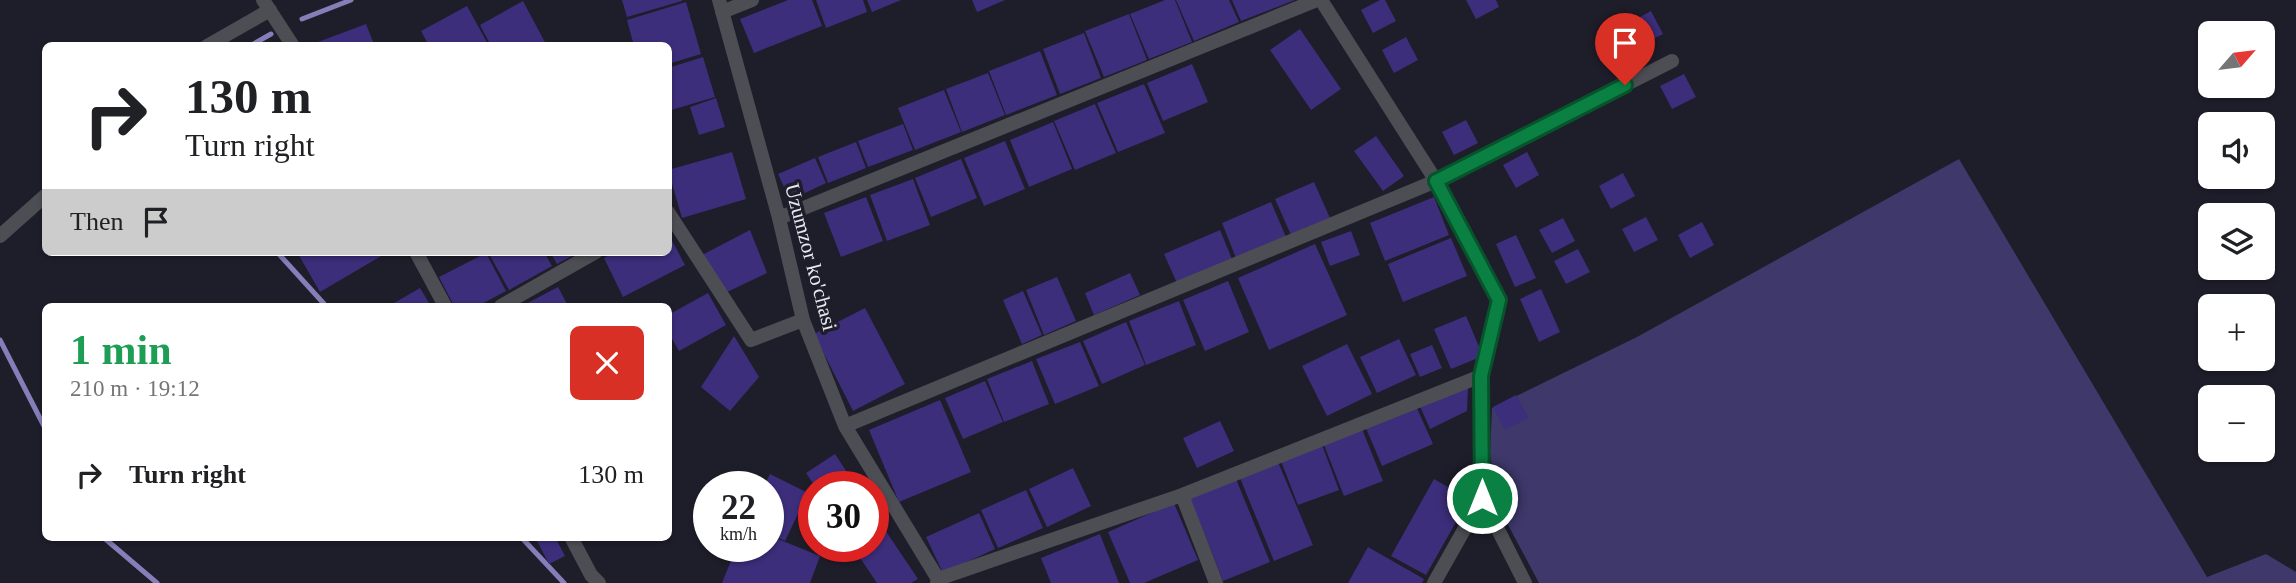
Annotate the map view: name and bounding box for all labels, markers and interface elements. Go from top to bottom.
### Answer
pin [1595,13,1655,85]
north arrow [2198,21,2275,98]
map controls [2198,21,2275,462]
icon: arrive [1606,24,1644,62]
text: 130 m [185,69,312,124]
icon: right [70,70,161,161]
button: sound [2198,112,2275,189]
text: Turn right [185,127,315,163]
street label: Uzumzor ko'chasi [780,181,842,333]
icon: arrive [137,203,175,241]
button: layers [2198,203,2275,280]
text: Then [70,207,123,236]
button: + [2198,294,2275,371]
button: close [570,326,644,400]
text: 1 min [70,327,172,373]
text: 210 m · 19:12 [70,376,200,401]
button: − [2198,385,2275,462]
icon: right [70,456,108,494]
text: Turn right [129,460,246,489]
text: 130 m [578,460,644,489]
position arrow [1445,461,1519,535]
speed limit sign: 30 [798,471,889,562]
text: 22 [721,488,756,527]
text: km/h [720,524,757,544]

